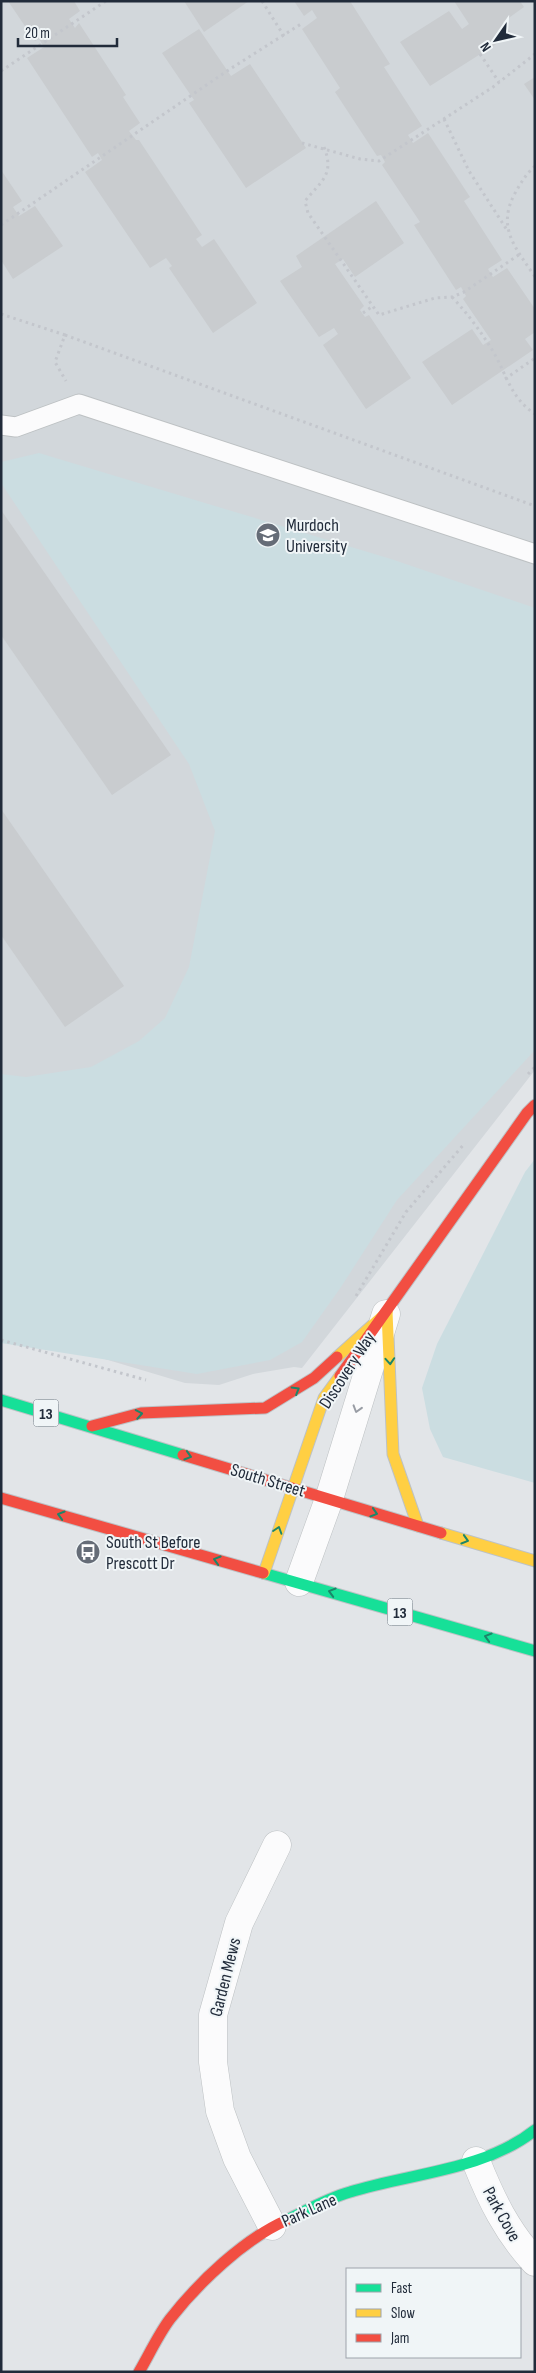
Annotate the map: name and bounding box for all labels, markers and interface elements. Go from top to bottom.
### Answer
scale bar [18,15,116,47]
north arrow [471,15,521,65]
text: 20 m [25,24,50,43]
text: N [476,39,495,55]
place label: Murdoch University [286,515,347,557]
school or university icon: Murdoch University [255,522,281,548]
street label: Discovery Way [315,1328,380,1413]
one-way arrow [384,1357,395,1365]
one-way arrow [290,1386,299,1396]
road number: 13 [34,1400,58,1426]
one-way arrow [352,1404,362,1413]
one-way arrow [134,1410,143,1420]
one-way arrow [184,1450,192,1460]
street label: South Street [228,1459,308,1502]
one-way arrow [369,1507,377,1517]
one-way arrow [57,1511,66,1521]
one-way arrow [272,1527,282,1535]
place label: South St Before Prescott Dr [106,1532,200,1574]
one-way arrow [460,1535,468,1545]
bus stop icon: South St Before Prescott Dr [75,1539,101,1565]
one-way arrow [214,1555,222,1565]
one-way arrow [328,1587,336,1598]
road number: 13 [388,1598,412,1625]
one-way arrow [484,1632,493,1643]
street label: Garden Mews [206,1936,245,2019]
street label: Park Cove [478,2183,525,2245]
street label: Park Lane [279,2189,340,2232]
legend [346,2268,521,2358]
text: Fast [391,2279,413,2298]
text: Slow [391,2304,415,2323]
text: Jam [390,2329,409,2348]

